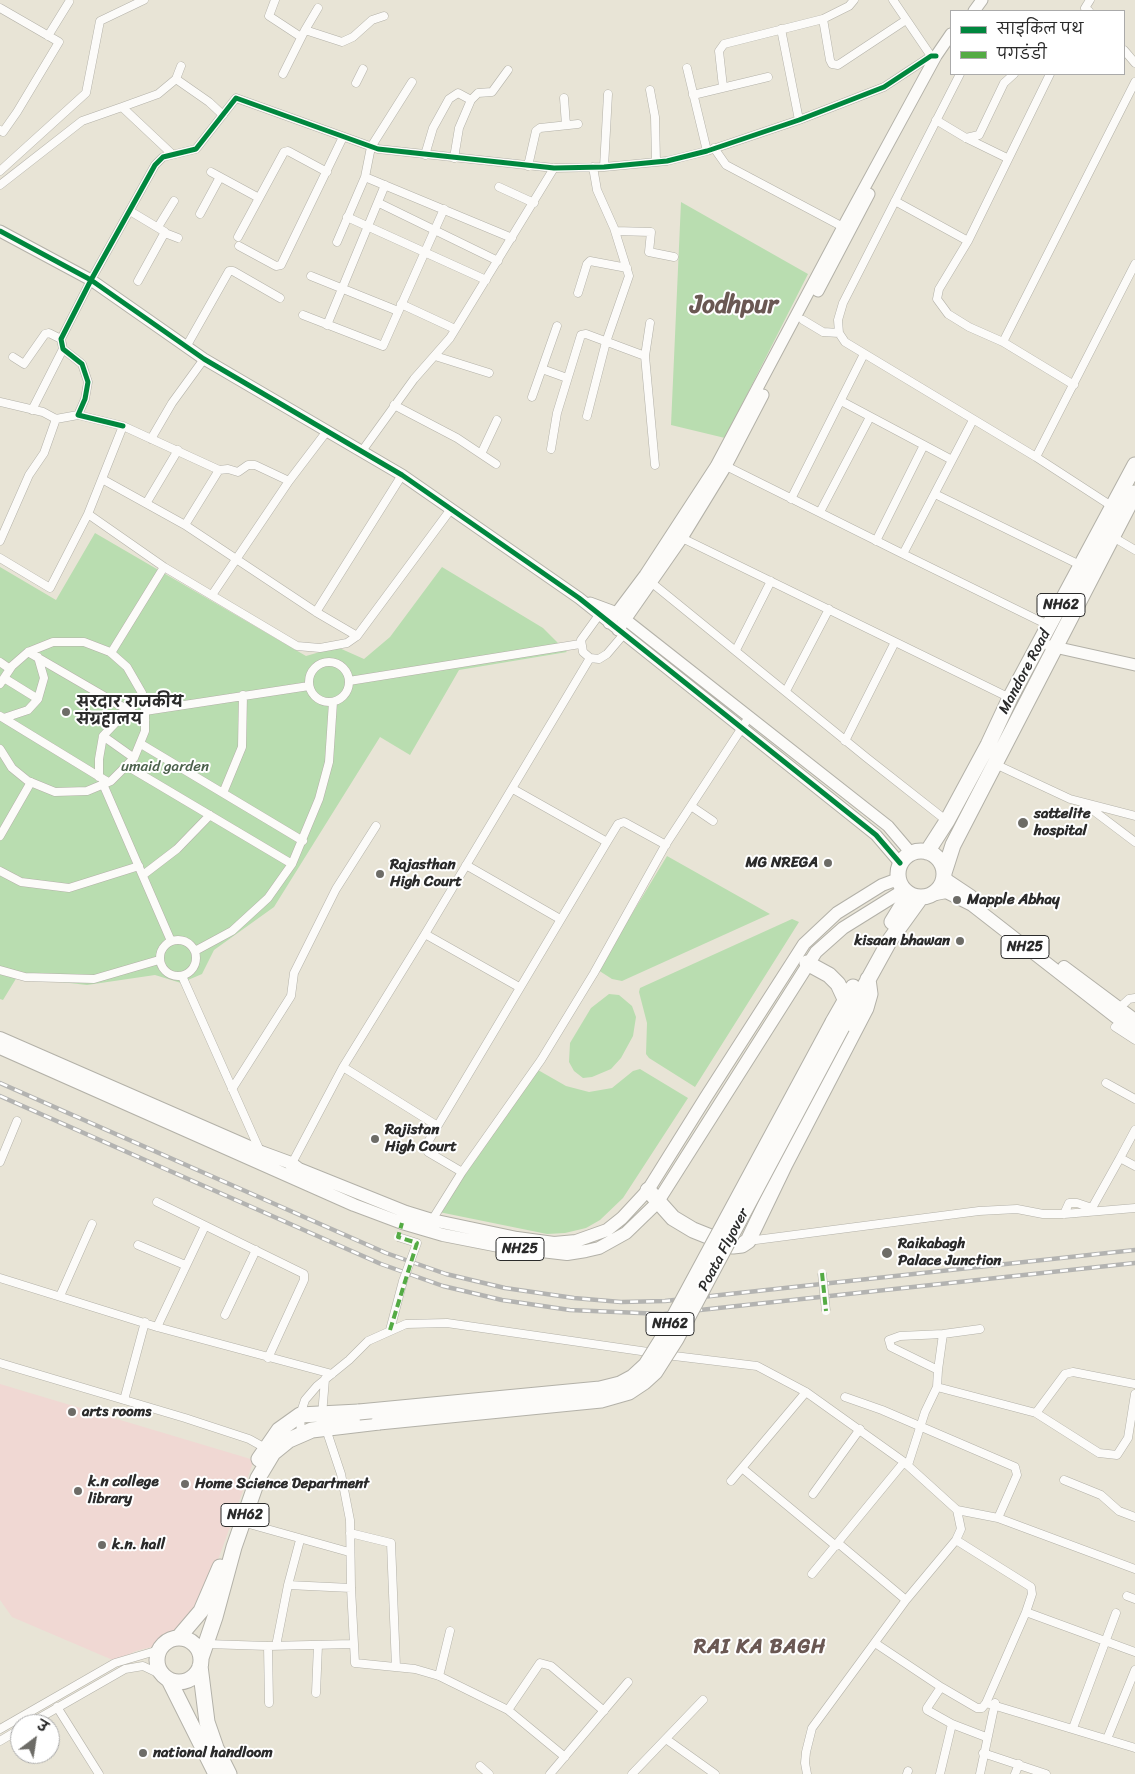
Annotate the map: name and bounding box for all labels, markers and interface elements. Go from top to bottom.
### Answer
legend [950,10,1125,75]
text: साइकिल पथ [997,16,1083,42]
text: पगडंडी [997,41,1047,67]
district label: Jodhpur [690,291,778,321]
road number: NH62 [1037,594,1085,616]
street label: Mandore Road [995,627,1055,717]
place label: सरदार राजकीय संग्रहालय [76,694,183,729]
marker: सरदार राजकीय संग्रहालय [60,706,72,718]
park label: umaid garden [121,758,209,776]
place label: sattelite hospital [1034,805,1091,840]
marker: sattelite hospital [1016,816,1030,830]
place label: MG NREGA [746,854,818,872]
place label: Rajasthan High Court [390,856,462,891]
marker: MG NREGA [822,857,834,869]
marker: Rajasthan High Court [374,868,386,880]
place label: Mapple Abhay [967,891,1060,909]
marker: Mapple Abhay [951,894,963,906]
place label: kisaan bhawan [854,932,950,950]
marker: kisaan bhawan [954,935,966,947]
road number: NH25 [1001,936,1049,959]
place label: Rajistan High Court [385,1121,457,1156]
marker: Rajistan High Court [369,1133,381,1145]
street label: Poata Flyover [695,1206,753,1294]
place label: Raikabagh Palace Junction [898,1235,1001,1270]
road number: NH25 [496,1238,544,1260]
marker: Raikabagh Palace Junction [880,1246,894,1260]
road number: NH62 [646,1312,694,1336]
place label: arts rooms [82,1403,151,1421]
marker: arts rooms [66,1406,78,1418]
place label: k.n college library [88,1473,159,1508]
place label: Home Science Department [195,1475,369,1493]
marker: Home Science Department [179,1478,191,1490]
marker: k.n college library [72,1485,84,1497]
road number: NH62 [221,1504,269,1526]
place label: k.n. hall [112,1536,165,1554]
marker: k.n. hall [96,1539,108,1551]
district label: RAI KA BAGH [693,1636,827,1660]
text: उ [32,1713,53,1740]
north arrow [10,1714,60,1764]
place label: national handloom [153,1744,273,1762]
marker: national handloom [137,1747,149,1759]

